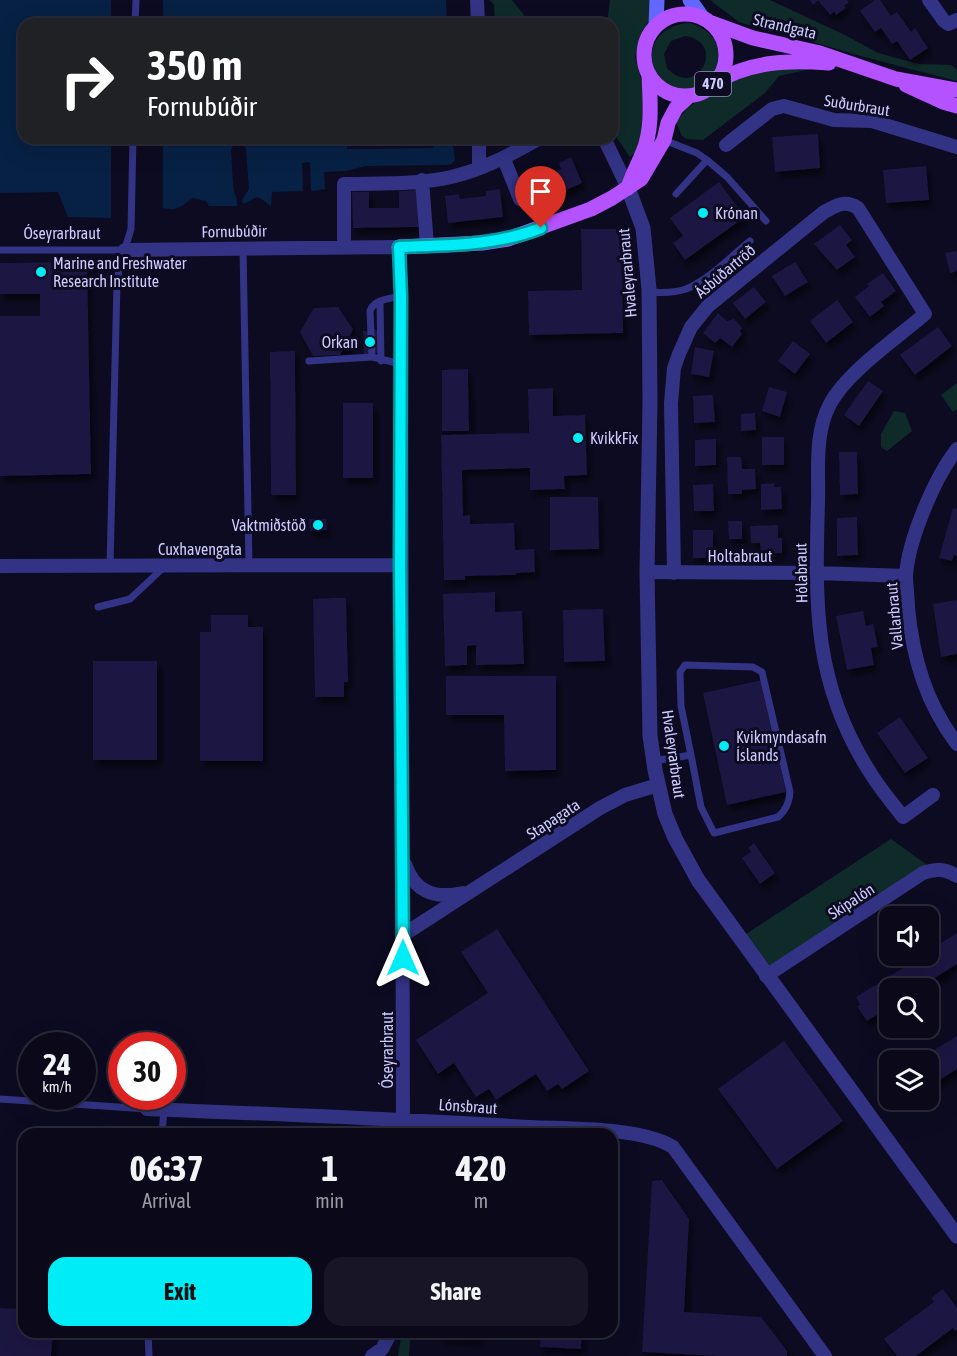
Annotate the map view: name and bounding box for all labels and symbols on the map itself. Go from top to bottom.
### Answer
street label: Strandgata [751,10,818,43]
road number: 470 [695,72,731,96]
street label: Suðurbraut [823,91,891,119]
pin [515,166,566,228]
place label: Krónan [715,204,758,222]
marker: Krónan [696,206,710,220]
street label: Fornubúðir [201,221,267,241]
street label: Óseyrarbraut [23,224,101,243]
street label: Hvaleyrarbraut [614,227,641,318]
street label: Ásbúðartröð [691,241,759,301]
place label: Marine and Freshwater Research Institute [53,254,187,290]
marker: Marine and Freshwater Research Institute [34,265,48,279]
place label: Orkan [322,333,358,351]
marker: Orkan [363,335,377,349]
place label: KvikkFix [590,429,639,447]
marker: KvikkFix [571,431,585,445]
place label: Vaktmiðstöð [232,516,306,534]
marker: Vaktmiðstöð [311,518,325,532]
street label: Cuxhavengata [158,540,242,559]
street label: Hólabraut [791,542,811,603]
street label: Holtabraut [708,547,773,565]
street label: Vallarbraut [882,581,906,650]
street label: Hvaleyrarbraut [658,709,689,800]
place label: Kvikmyndasafn Íslands [736,728,827,764]
marker: Kvikmyndasafn Íslands [717,739,731,753]
street label: Stapagata [523,795,584,844]
street label: Skipalón [825,879,878,923]
position arrow [371,926,435,990]
street label: Óseyrarbraut [378,1011,397,1089]
speed limit sign: 30 [108,1032,186,1110]
street label: Lónsbraut [438,1095,498,1117]

